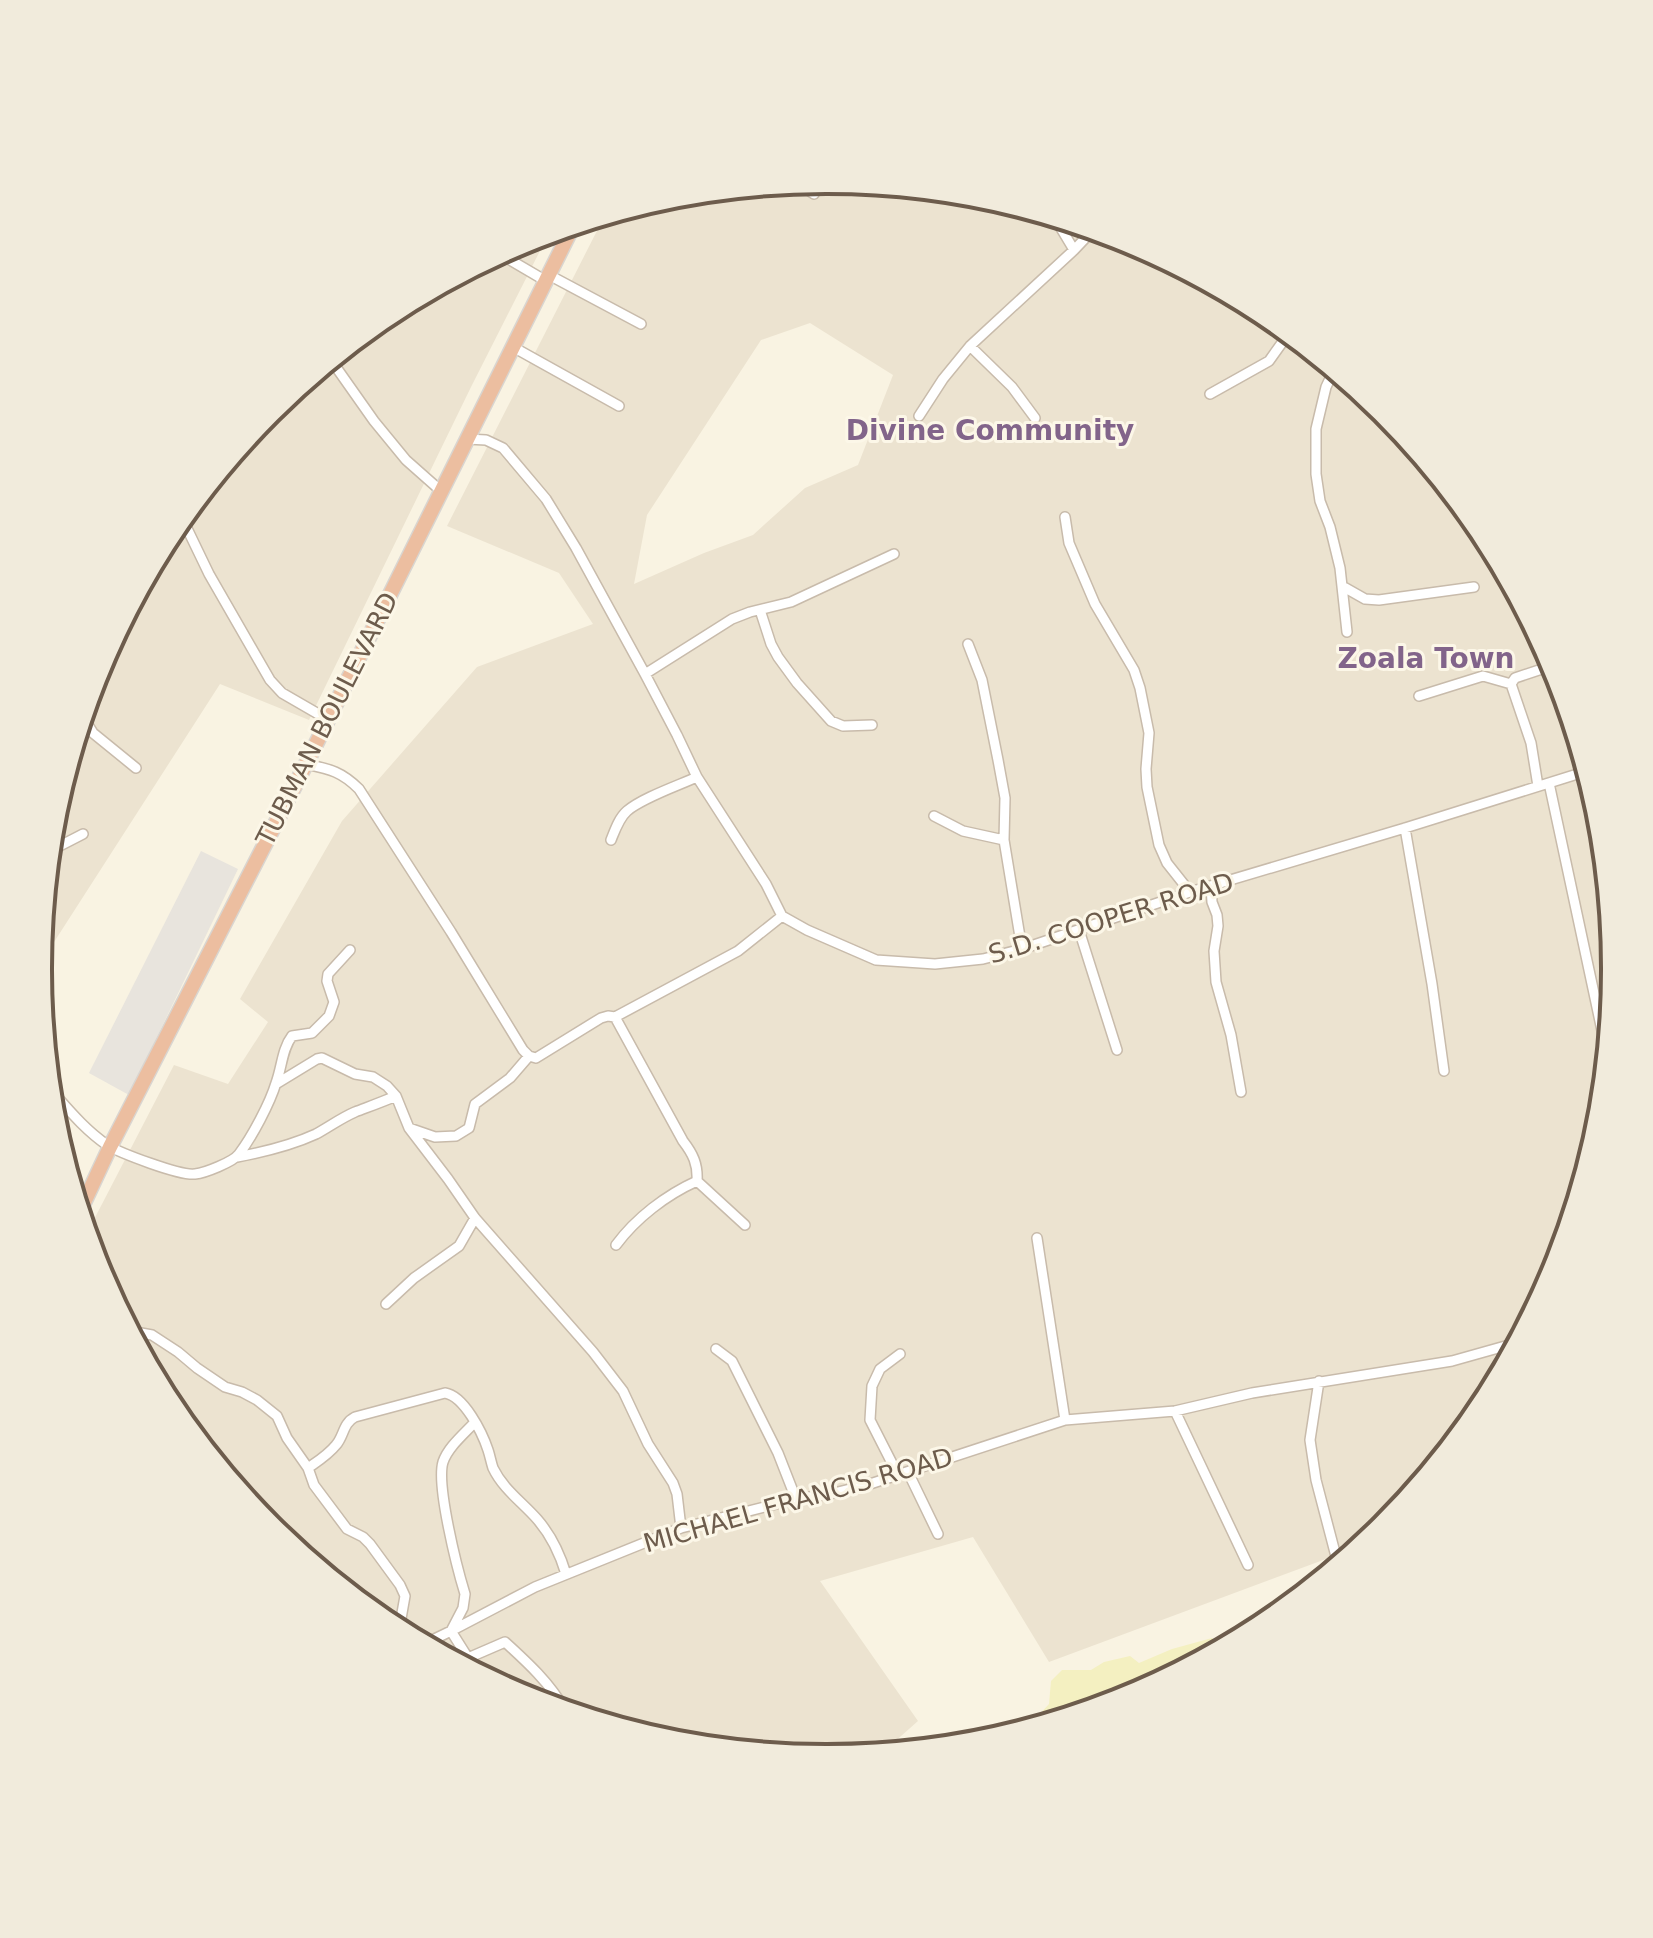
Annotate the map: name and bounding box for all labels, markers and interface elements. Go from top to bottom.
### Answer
district label: Divine Community [846,414,1134,447]
street label: TUBMAN BOULEVARD [250,587,404,852]
district label: Zoala Town [1337,642,1515,675]
street label: S.D. COOPER ROAD [985,866,1237,970]
street label: MICHAEL FRANCIS ROAD [640,1441,956,1559]

